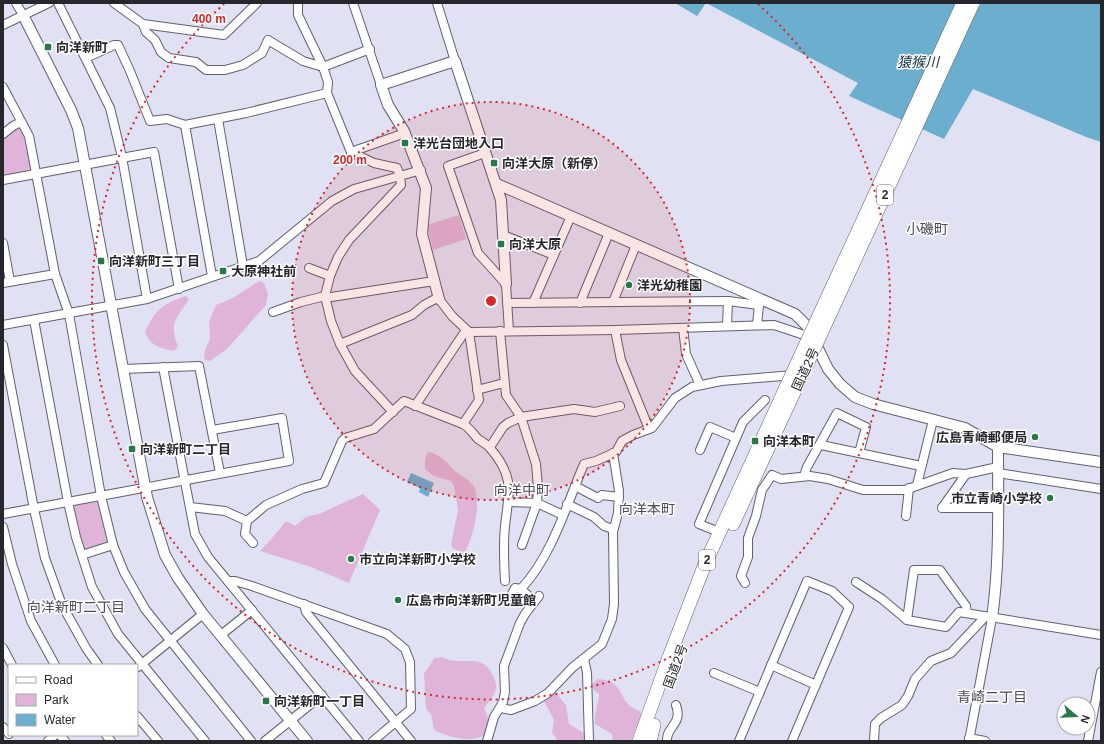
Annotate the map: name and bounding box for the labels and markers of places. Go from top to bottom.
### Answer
place label: 向洋新町 [56,40,108,55]
marker: 向洋新町 [43,42,53,52]
place label: 洋光台団地入口 [413,136,504,151]
marker: 洋光台団地入口 [400,138,410,148]
place label: 向洋大原（新停） [502,156,606,171]
marker: 向洋大原（新停） [489,158,499,168]
place label: 向洋大原 [509,237,561,252]
marker: 向洋大原 [496,239,506,249]
place label: 向洋新町三丁目 [109,254,200,269]
marker: 向洋新町三丁目 [96,256,106,266]
place label: 大原神社前 [231,264,296,279]
marker: 大原神社前 [218,266,228,276]
place label: 洋光幼稚園 [637,278,702,293]
marker: 洋光幼稚園 [624,280,634,290]
centre of rings [484,294,498,308]
place label: 広島青崎郵便局 [936,430,1027,445]
marker: 広島青崎郵便局 [1030,432,1040,442]
place label: 向洋本町 [763,434,815,449]
marker: 向洋本町 [750,436,760,446]
place label: 向洋新町二丁目 [140,442,231,457]
marker: 向洋新町二丁目 [127,444,137,454]
place label: 市立青崎小学校 [951,491,1042,506]
marker: 市立青崎小学校 [1045,493,1055,503]
place label: 市立向洋新町小学校 [359,552,476,567]
marker: 市立向洋新町小学校 [346,554,356,564]
place label: 広島市向洋新町児童館 [406,593,536,608]
marker: 広島市向洋新町児童館 [393,595,403,605]
place label: 向洋新町一丁目 [274,694,365,709]
marker: 向洋新町一丁目 [261,696,271,706]

